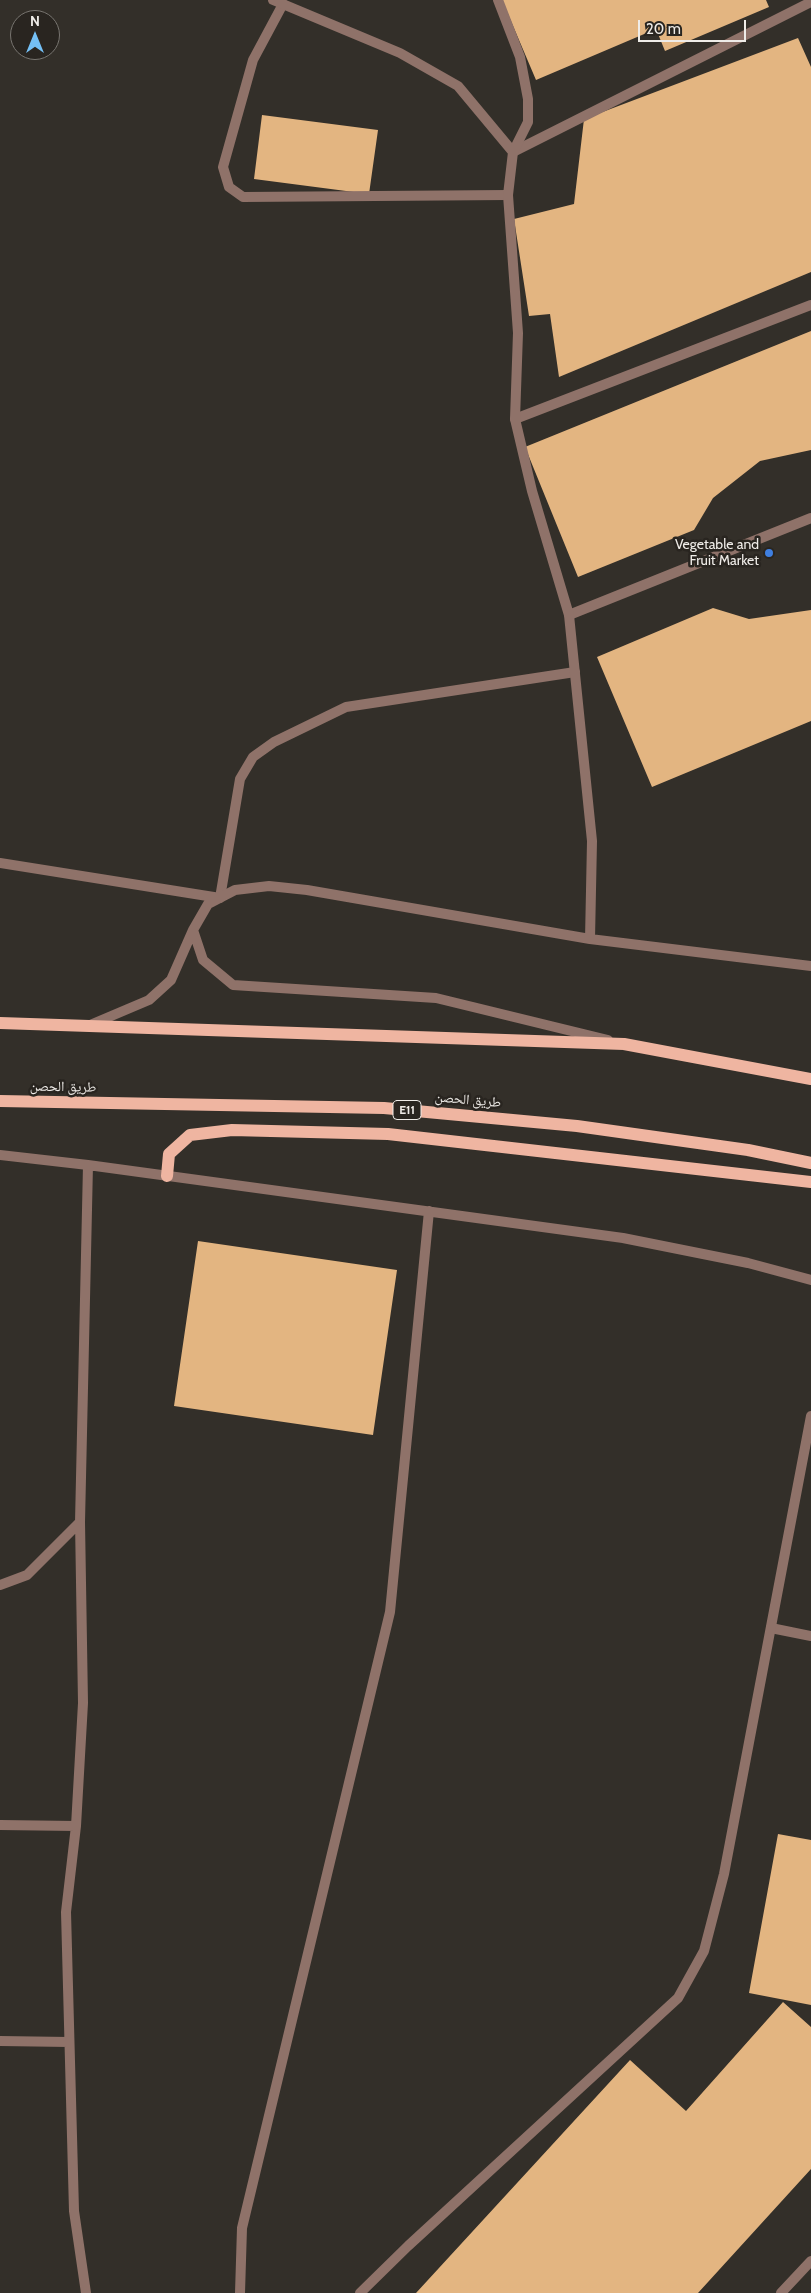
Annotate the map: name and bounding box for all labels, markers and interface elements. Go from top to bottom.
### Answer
north arrow [10,10,60,60]
scale bar [641,10,748,42]
text: N [30,12,40,30]
text: 20 m [646,20,681,38]
place label: Vegetable and Fruit Market [675,537,759,570]
marker: Vegetable and Fruit Market [763,547,775,559]
street label: طريق الحصن [30,1078,96,1096]
street label: طريق الحصن [434,1089,502,1111]
road number: E11 [393,1100,421,1120]

